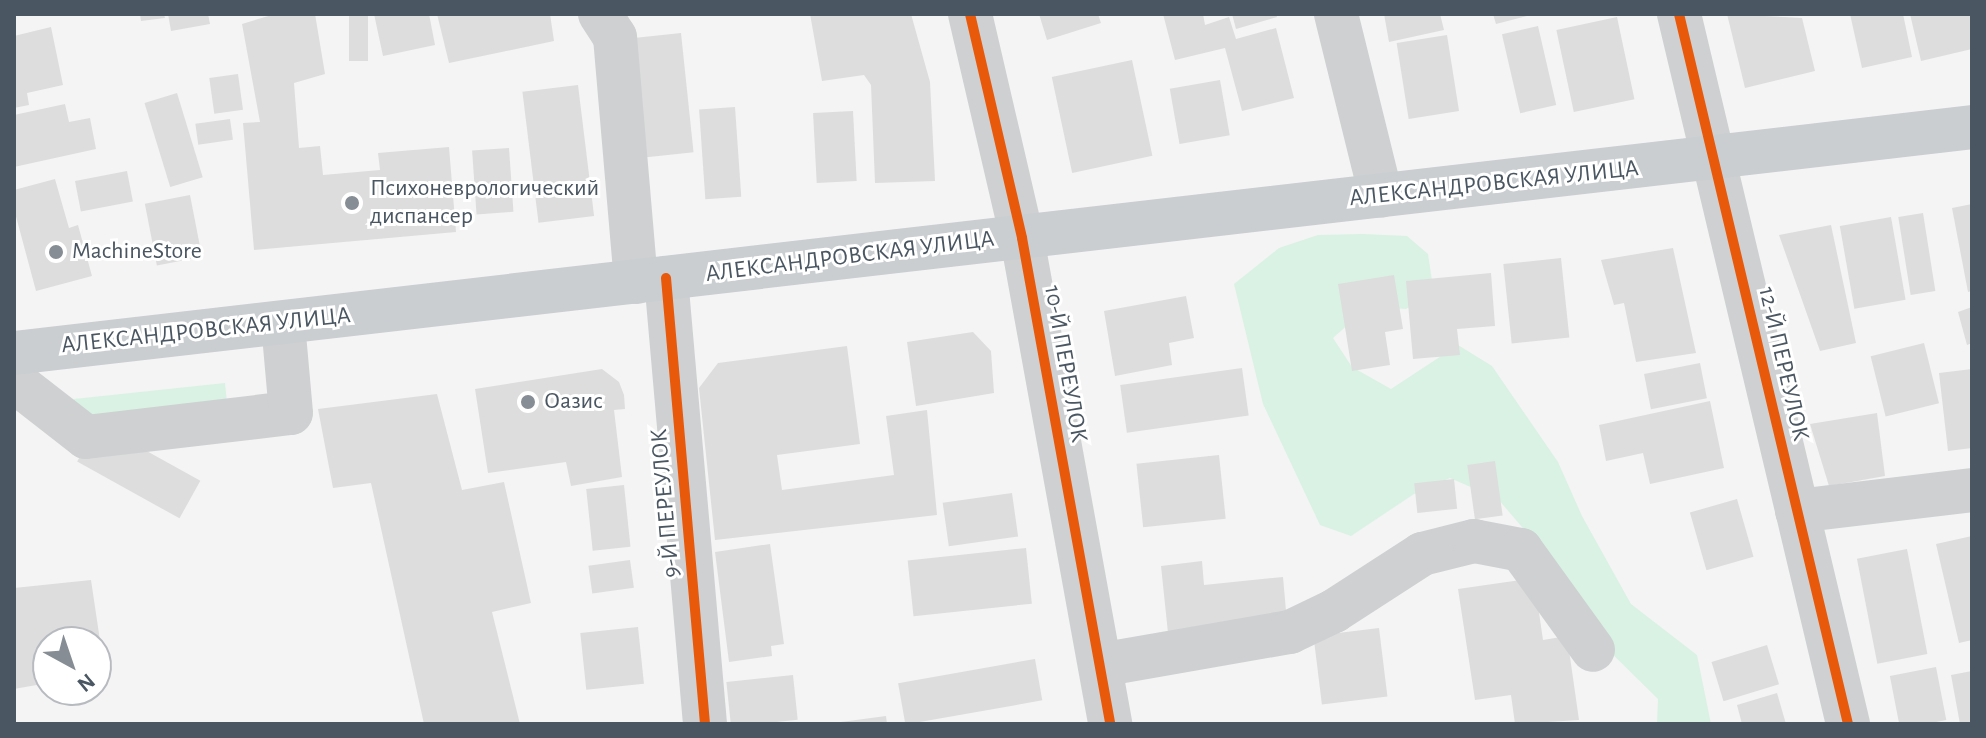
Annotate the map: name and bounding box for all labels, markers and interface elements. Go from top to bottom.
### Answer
street label: АЛЕКСАНДРОВСКАЯ УЛИЦА [1348,154,1640,214]
place label: Психоневрологический диспансер [370,175,599,231]
marker: Психоневрологический диспансер [341,192,363,214]
street label: АЛЕКСАНДРОВСКАЯ УЛИЦА [704,225,996,289]
place label: MachineStore [72,238,202,266]
marker: MachineStore [47,243,65,261]
street label: 10-Й ПЕРЕУЛОК [1037,283,1093,445]
street label: 12-Й ПЕРЕУЛОК [1751,284,1815,444]
street label: АЛЕКСАНДРОВСКАЯ УЛИЦА [60,301,352,361]
place label: Оазис [544,388,603,416]
marker: Оазис [519,393,537,411]
street label: 9-Й ПЕРЕУЛОК [645,427,687,579]
north arrow [32,626,112,706]
text: N [73,670,99,696]

